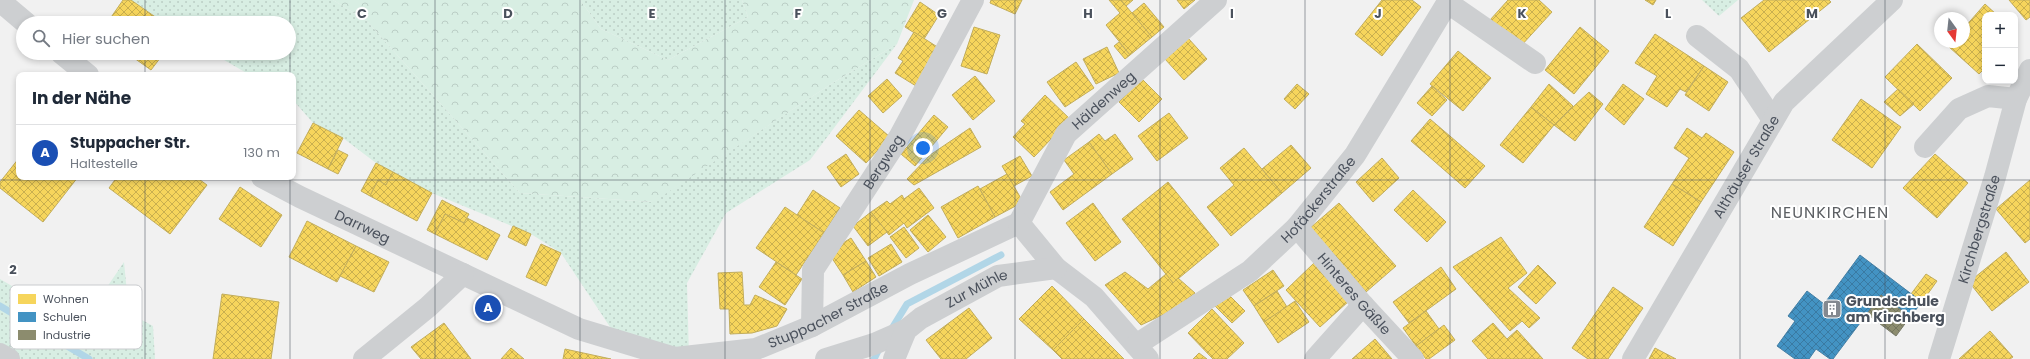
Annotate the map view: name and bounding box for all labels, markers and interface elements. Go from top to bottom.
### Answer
text: C [357,4,367,23]
text: D [503,4,513,23]
text: E [648,4,656,23]
text: F [794,4,802,23]
text: G [937,4,947,23]
text: H [1083,4,1093,23]
text: I [1230,4,1234,23]
text: J [1374,4,1382,23]
text: K [1517,4,1527,23]
text: L [1665,4,1671,23]
text: M [1806,4,1818,23]
north arrow [1934,12,1970,48]
map controls [1982,12,2018,84]
button: + [1982,12,2018,48]
search box [16,16,296,60]
icon: search [30,27,52,49]
text: Hier suchen [62,28,150,49]
button: − [1982,48,2018,84]
street label: Häldenweg [1067,67,1140,134]
text: In der Nähe [32,86,131,110]
street label: Althäuser Straße [1708,111,1784,222]
street label: Bergweg [858,131,908,193]
text: Stuppacher Str. [70,132,190,153]
your location [913,138,933,158]
text: A [40,143,50,162]
text: 130 m [243,143,280,162]
street label: Hofäckerstraße [1276,152,1361,247]
text: Haltestelle [70,154,138,173]
street label: Kirchbergstraße [1953,172,2005,286]
district label: NEUNKIRCHEN [1771,201,1889,224]
street label: Darrweg [331,205,394,248]
street label: Hinteres Gäßle [1313,248,1396,339]
text: 2 [9,260,17,279]
street label: Zur Mühle [942,265,1009,313]
street label: Stuppacher Straße [765,277,892,353]
legend [10,285,142,349]
text: Wohnen [43,291,89,307]
place label: Grundschule am Kirchberg [1846,291,1945,327]
pin: A [475,293,501,323]
building icon: Grundschule am Kirchberg [1821,298,1843,320]
text: Schulen [43,309,87,325]
text: Industrie [43,327,91,343]

